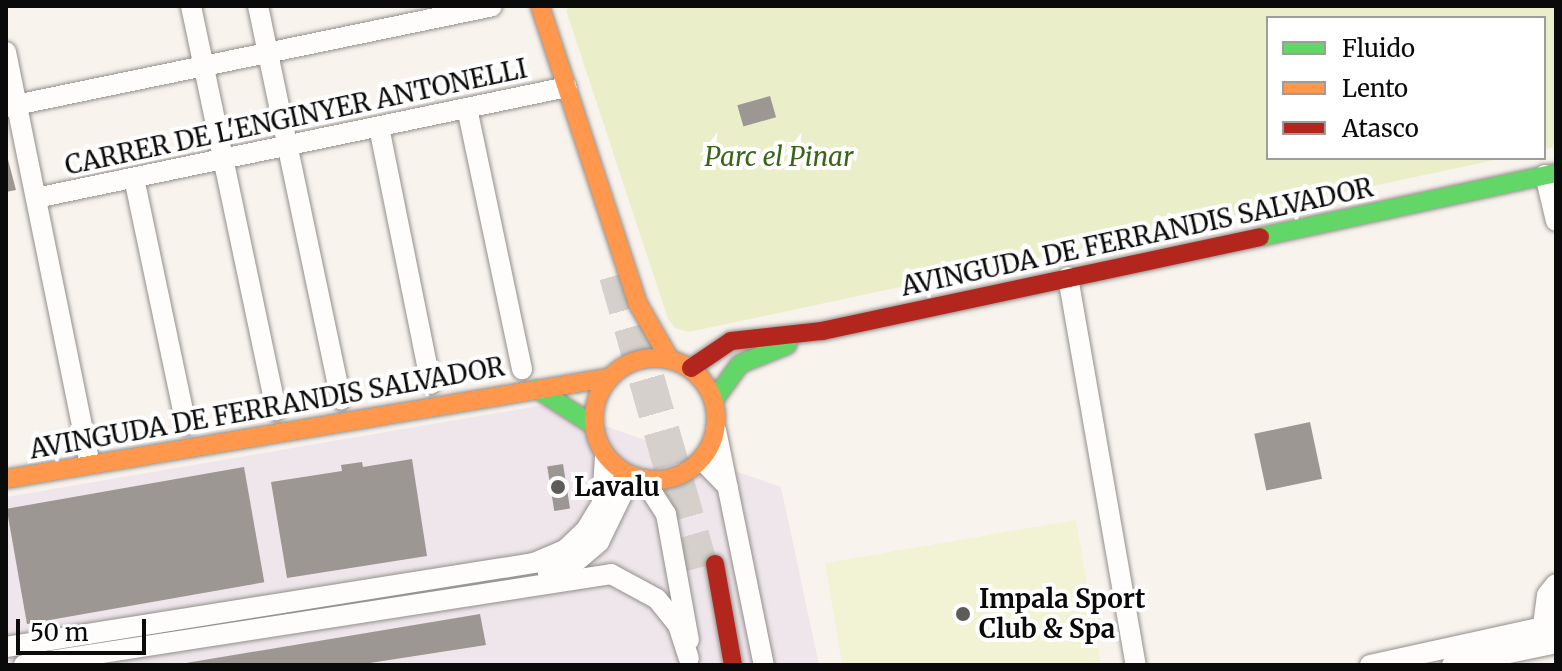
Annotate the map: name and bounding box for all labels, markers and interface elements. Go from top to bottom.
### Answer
legend [1266,16,1546,160]
text: Fluido [1342,33,1415,64]
street label: CARRER DE L'ENGINYER ANTONELLI [62,53,530,181]
text: Lento [1342,73,1408,104]
text: Atasco [1342,113,1419,144]
park label: Parc el Pinar [705,141,853,173]
street label: AVINGUDA DE FERRANDIS SALVADOR [898,172,1376,302]
street label: AVINGUDA DE FERRANDIS SALVADOR [27,351,507,465]
place label: Lavalu [574,471,660,503]
marker: Lavalu [549,478,567,496]
place label: Impala Sport Club & Spa [979,583,1145,644]
scale bar [20,603,150,653]
marker: Impala Sport Club & Spa [954,605,972,623]
text: 50 m [30,617,89,648]

